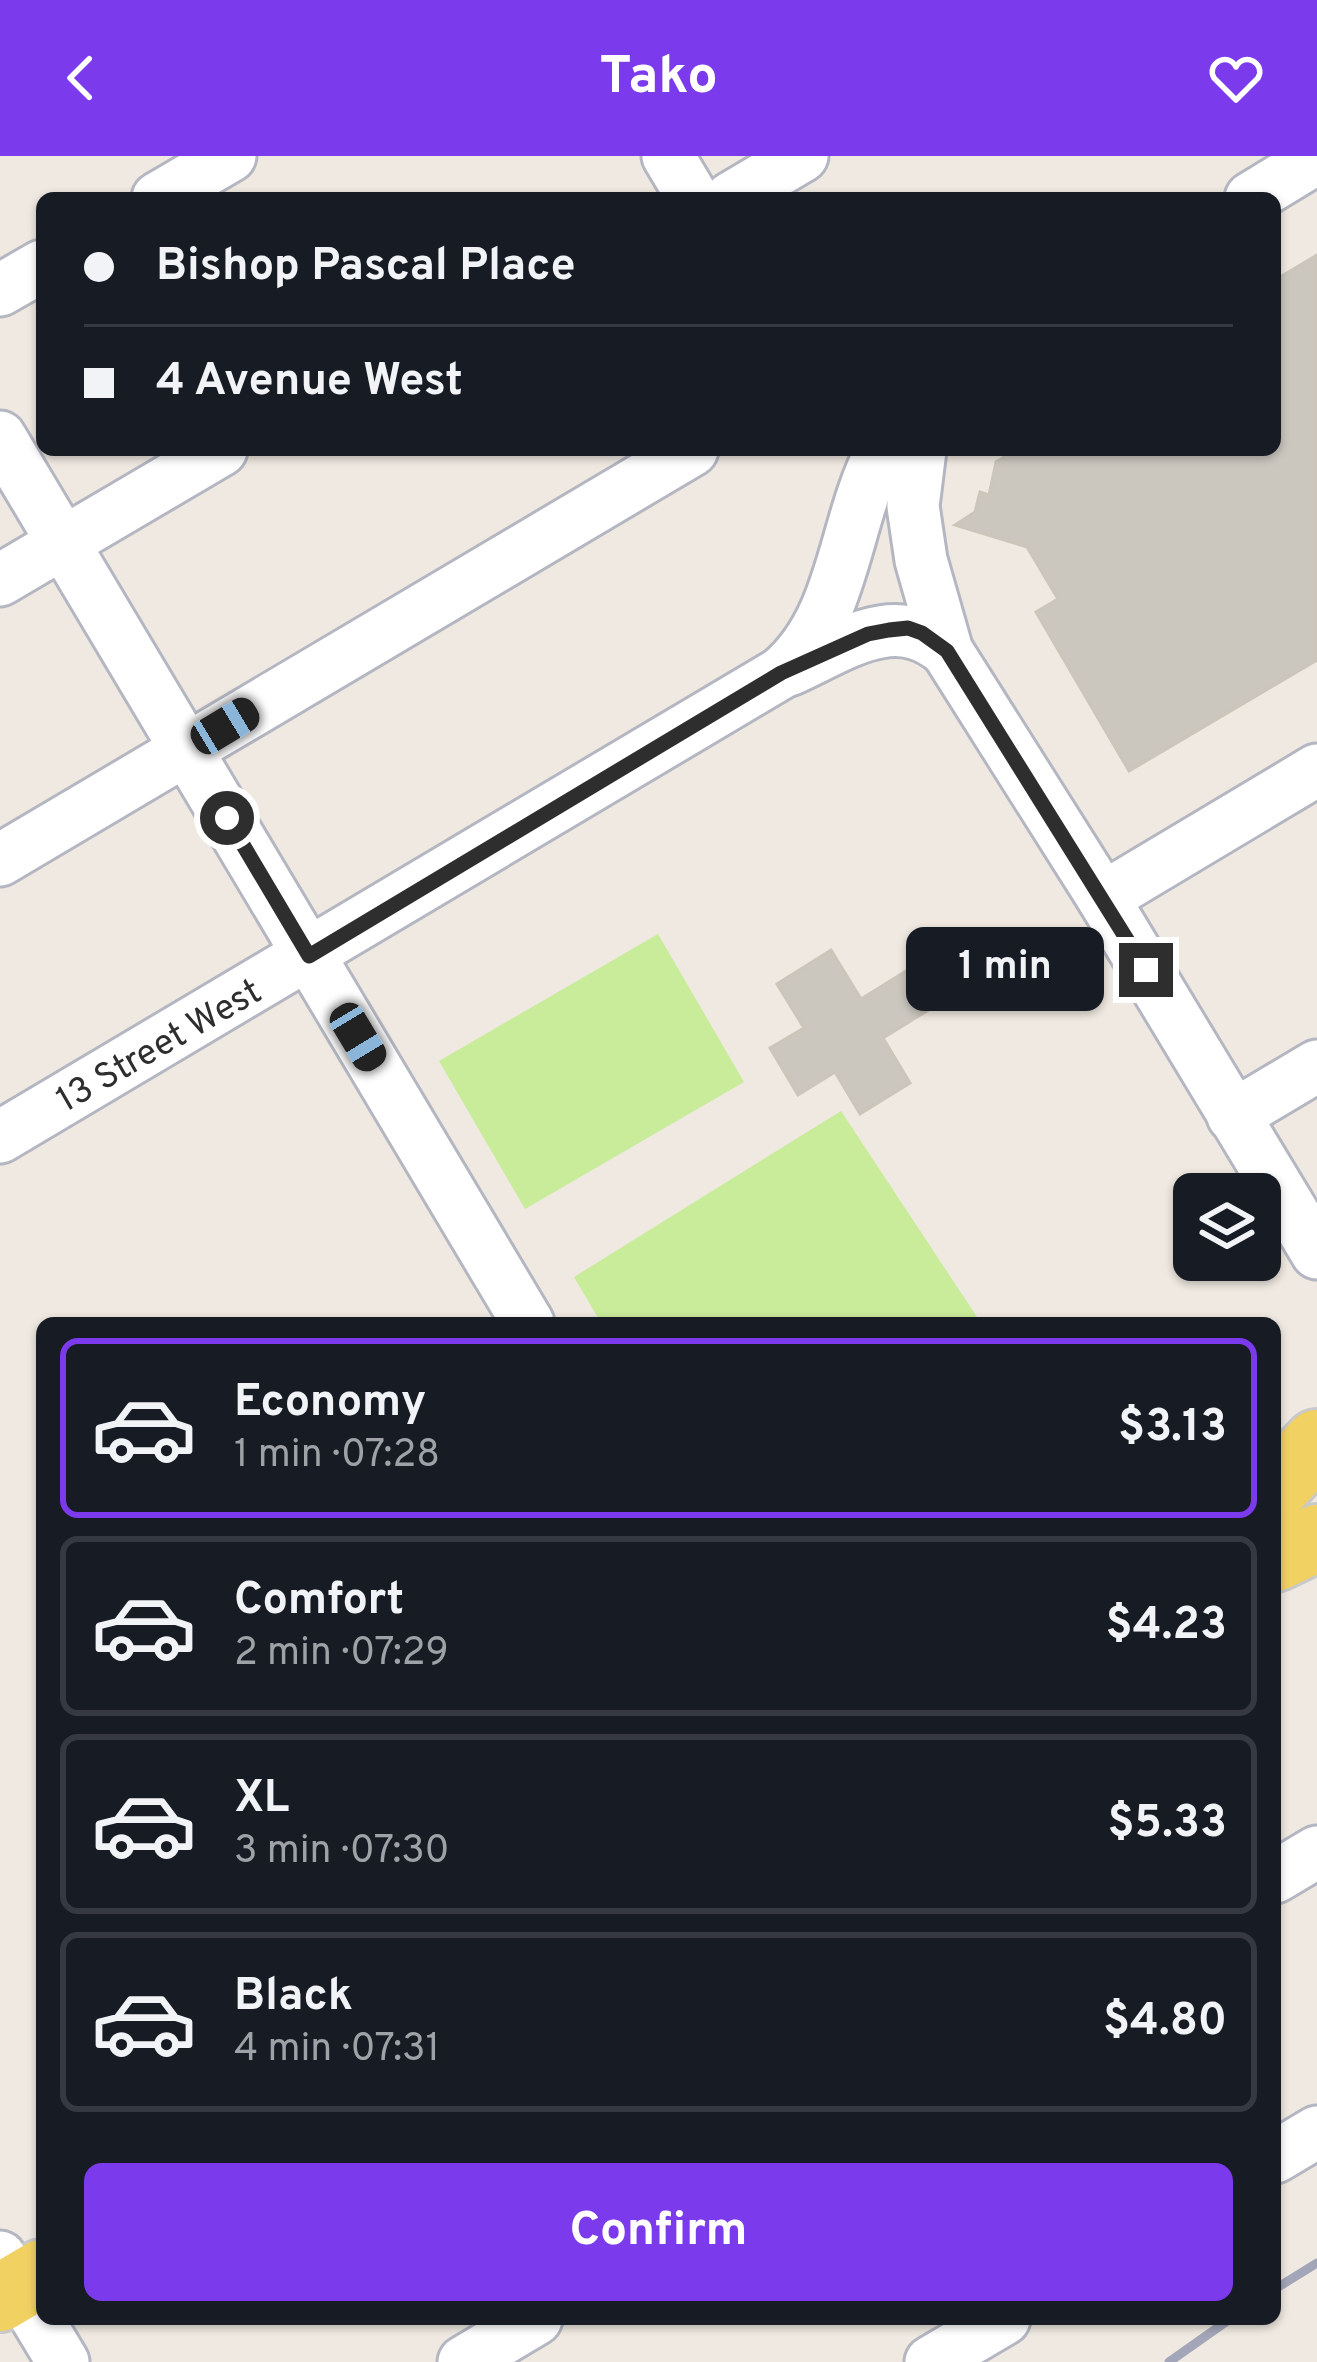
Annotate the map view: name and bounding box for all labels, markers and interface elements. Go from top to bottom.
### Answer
text: Tako [599,44,718,113]
icon: back [48,45,114,111]
icon: heart [1203,45,1269,111]
text: Bishop Pascal Place [156,239,576,296]
text: 4 Avenue West [156,354,463,411]
car [185,692,265,760]
route start [200,791,254,845]
callout: 1 min [906,928,1104,1012]
route end [1119,943,1173,997]
text: 1 min [958,944,1052,993]
street label: 13 Street West [49,970,271,1125]
car [324,997,392,1077]
map controls [1173,1173,1281,1281]
button: layers [1173,1173,1281,1281]
icon: car [90,1374,198,1482]
text: Economy [234,1375,426,1432]
text: $3.13 [1118,1400,1227,1457]
text: 1 min · 07:28 [234,1432,440,1481]
icon: car [90,1572,198,1680]
text: Comfort [234,1573,404,1630]
text: $4.23 [1106,1598,1227,1655]
text: 2 min · 07:29 [234,1630,449,1679]
icon: car [90,1770,198,1878]
text: XL [234,1771,289,1828]
text: $5.33 [1107,1796,1227,1853]
text: 3 min · 07:30 [234,1828,449,1877]
icon: car [90,1968,198,2076]
text: Black [234,1969,353,2026]
text: $4.80 [1103,1994,1227,2051]
text: 4 min · 07:31 [234,2026,440,2075]
button: Confirm [84,2163,1233,2301]

